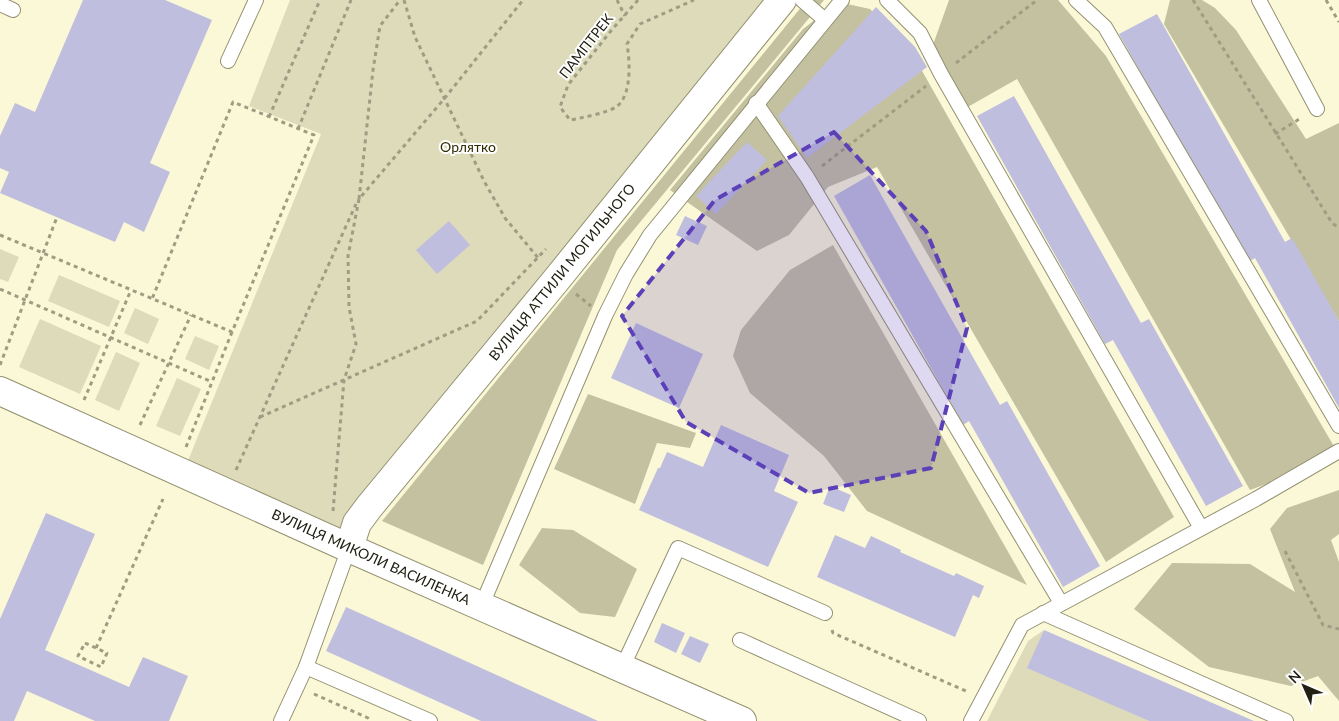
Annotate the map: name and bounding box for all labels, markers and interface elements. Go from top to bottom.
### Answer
street label: ПАМПТРЕК [555,10,616,81]
park label: Орлятко [440,138,496,155]
street label: ВУЛИЦЯ АТТИЛИ МОГИЛЬНОГО [485,180,638,364]
street label: ВУЛИЦЯ МИКОЛИ ВАСИЛЕНКА [269,505,474,608]
north arrow [1279,661,1329,711]
text: N [1285,667,1304,686]

